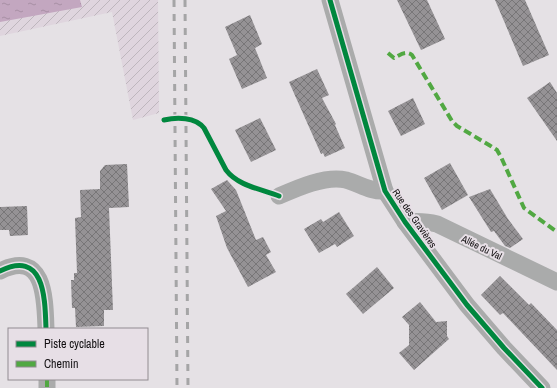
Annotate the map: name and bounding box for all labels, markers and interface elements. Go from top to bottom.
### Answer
street label: Rue des Gravières [390,186,440,250]
street label: Allée du Val [459,232,504,263]
legend [8,328,148,380]
text: Piste cyclable [44,336,105,352]
text: Chemin [44,356,78,372]

